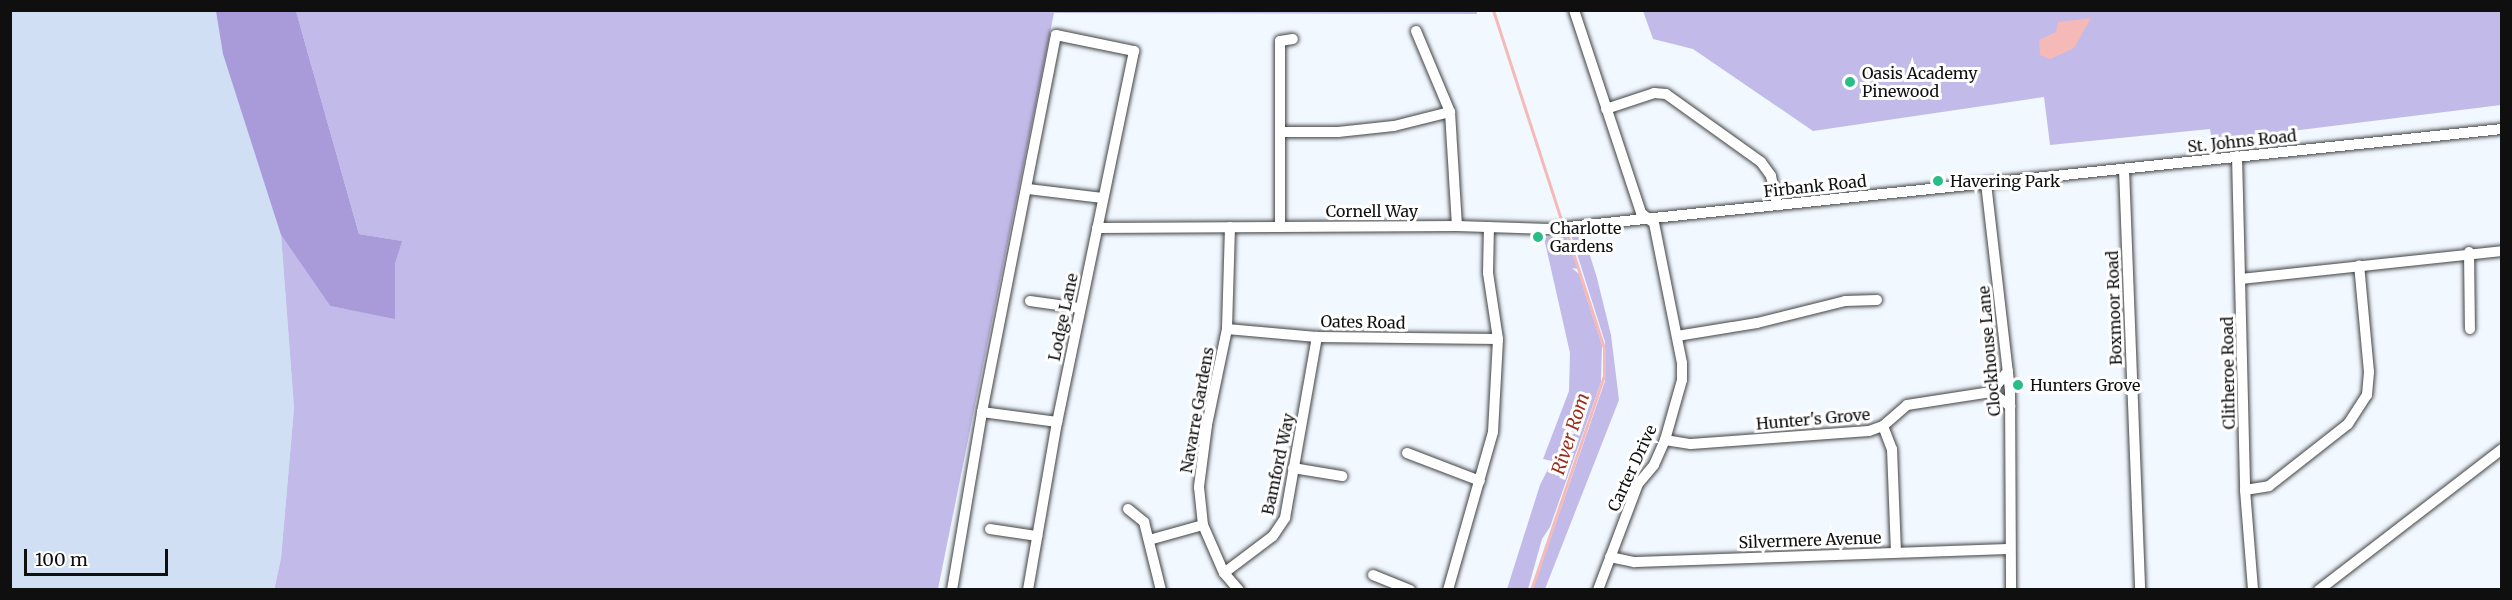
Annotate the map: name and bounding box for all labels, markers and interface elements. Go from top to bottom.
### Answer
place label: Oasis Academy Pinewood [1862,63,1977,101]
marker: Oasis Academy Pinewood [1843,75,1857,89]
street label: St. Johns Road [2186,126,2298,156]
street label: Firbank Road [1763,171,1867,201]
place label: Havering Park [1950,171,2060,191]
marker: Havering Park [1931,174,1945,188]
street label: Cornell Way [1326,201,1418,221]
place label: Charlotte Gardens [1550,218,1621,256]
marker: Charlotte Gardens [1531,230,1545,244]
street label: Boxmoor Road [2102,250,2126,366]
street label: Lodge Lane [1044,271,1082,363]
street label: Clockhouse Lane [1974,285,2004,417]
street label: Oates Road [1320,312,1406,332]
street label: Clitheroe Road [2217,316,2239,430]
street label: Navarre Gardens [1176,345,1218,475]
place label: Hunters Grove [2030,375,2140,395]
marker: Hunters Grove [2011,378,2025,392]
water label: River Rom [1548,390,1594,478]
street label: Hunter's Grove [1755,404,1871,434]
street label: Bamford Way [1258,411,1298,517]
street label: Carter Drive [1604,422,1660,514]
street label: Silvermere Avenue [1738,528,1882,552]
scale bar [27,537,171,575]
text: 100 m [35,548,88,571]

